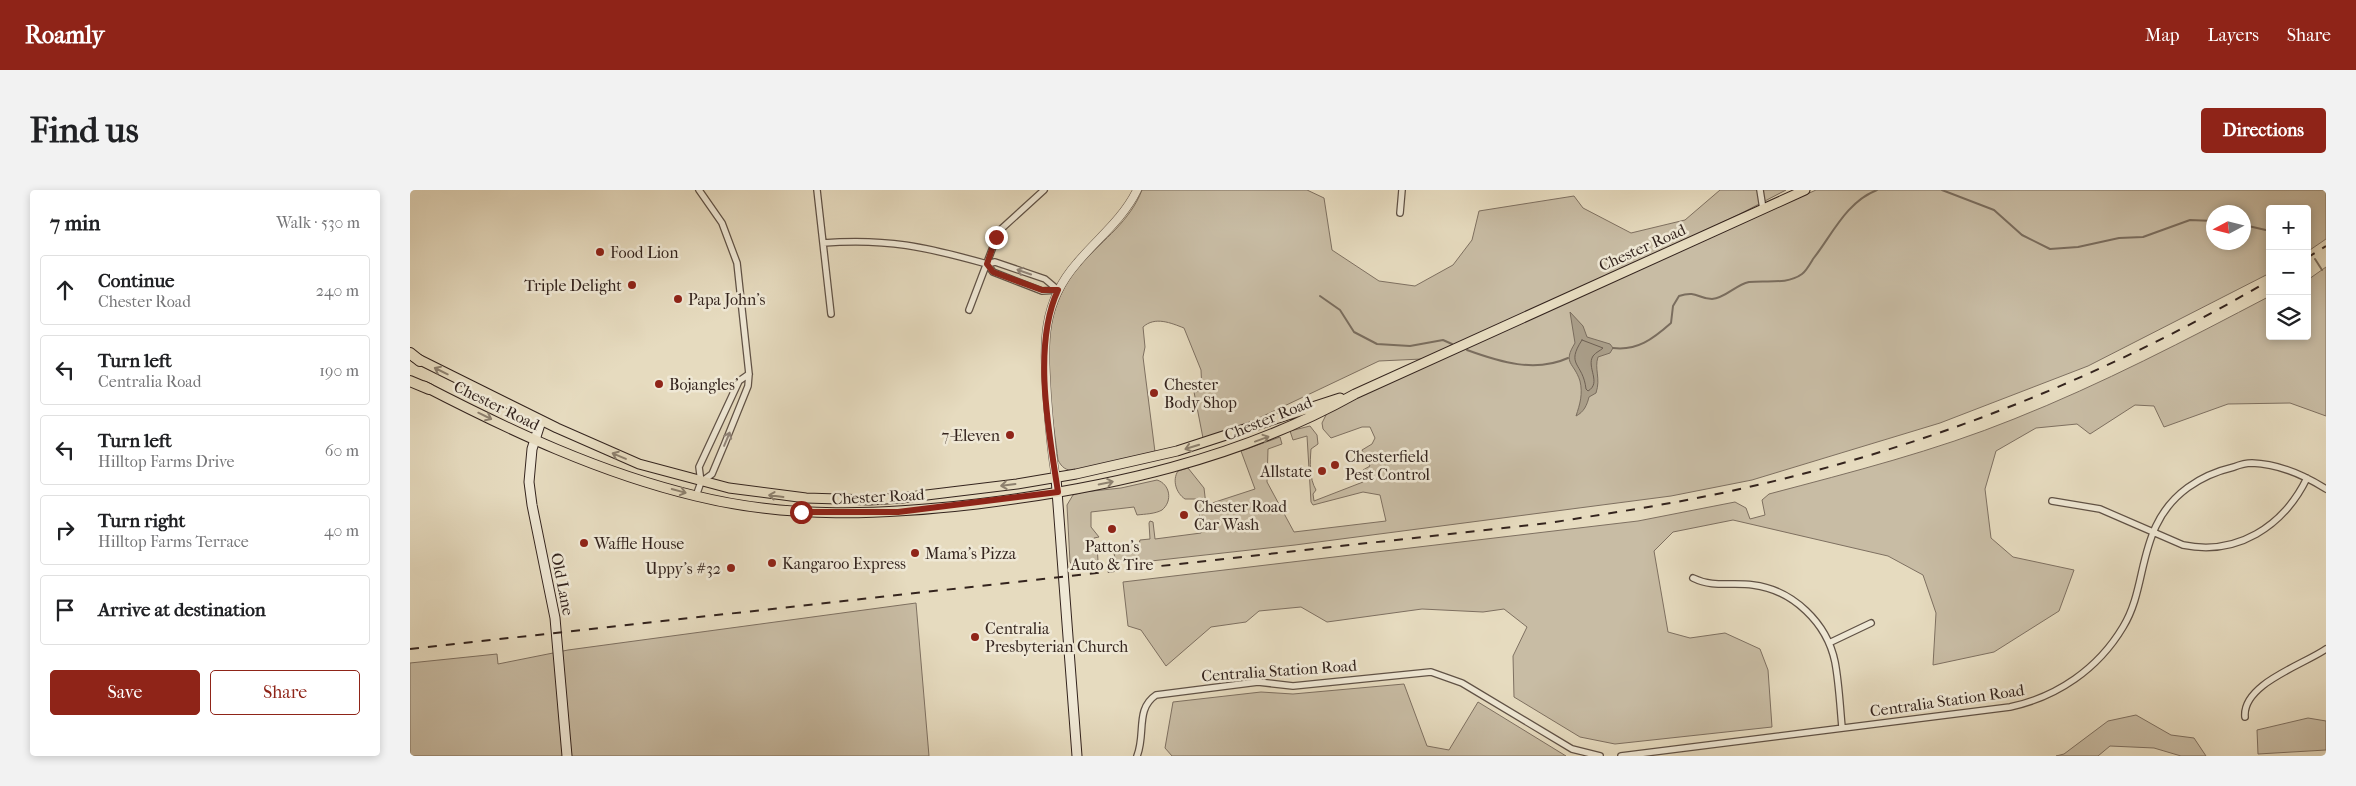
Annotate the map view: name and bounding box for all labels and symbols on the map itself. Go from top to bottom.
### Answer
north arrow [2206,205,2251,250]
street label: Chester Road [1596,220,1689,275]
route end [985,226,1008,249]
place label: Food Lion [610,243,679,262]
marker: Food Lion [594,246,606,258]
one-way arrow [1016,266,1032,276]
place label: Triple Delight [524,276,622,295]
marker: Triple Delight [626,279,638,291]
place label: Papa John's [688,290,766,309]
marker: Papa John's [672,293,684,305]
one-way arrow [434,366,449,375]
place label: Bojangles' [669,375,738,394]
place label: Chester Body Shop [1164,375,1237,412]
street label: Chester Road [451,377,543,434]
marker: Bojangles' [653,378,665,390]
marker: Chester Body Shop [1148,387,1160,399]
street label: Chester Road [1222,392,1315,445]
one-way arrow [477,412,492,421]
place label: 7-Eleven [941,426,1001,445]
marker: 7-Eleven [1004,429,1016,441]
one-way arrow [722,432,732,447]
one-way arrow [1254,434,1269,443]
one-way arrow [1184,442,1200,452]
place label: Chesterfield Pest Control [1345,447,1431,484]
one-way arrow [612,450,627,460]
marker: Chesterfield Pest Control [1329,459,1341,471]
place label: Allstate [1259,462,1312,481]
marker: Allstate [1316,465,1328,477]
one-way arrow [1097,477,1113,487]
one-way arrow [1000,480,1016,490]
street label: Chester Road [831,485,925,508]
one-way arrow [670,487,686,497]
one-way arrow [769,490,785,500]
place label: Chester Road Car Wash [1194,497,1287,534]
route start [790,501,813,524]
marker: Chester Road Car Wash [1178,509,1190,521]
marker: Patton's Auto & Tire [1106,523,1118,535]
place label: Waffle House [593,534,684,553]
marker: Waffle House [578,537,590,549]
place label: Patton's Auto & Tire [1070,537,1154,574]
place label: Mama's Pizza [925,544,1017,563]
marker: Mama's Pizza [909,547,921,559]
street label: Old Lane [547,551,578,617]
place label: Kangaroo Express [782,554,906,573]
marker: Kangaroo Express [766,557,778,569]
place label: Uppy's #32 [645,559,721,578]
marker: Uppy's #32 [725,562,737,574]
place label: Centralia Presbyterian Church [985,619,1128,656]
marker: Centralia Presbyterian Church [969,631,981,643]
street label: Centralia Station Road [1201,656,1358,685]
street label: Centralia Station Road [1869,680,2026,721]

